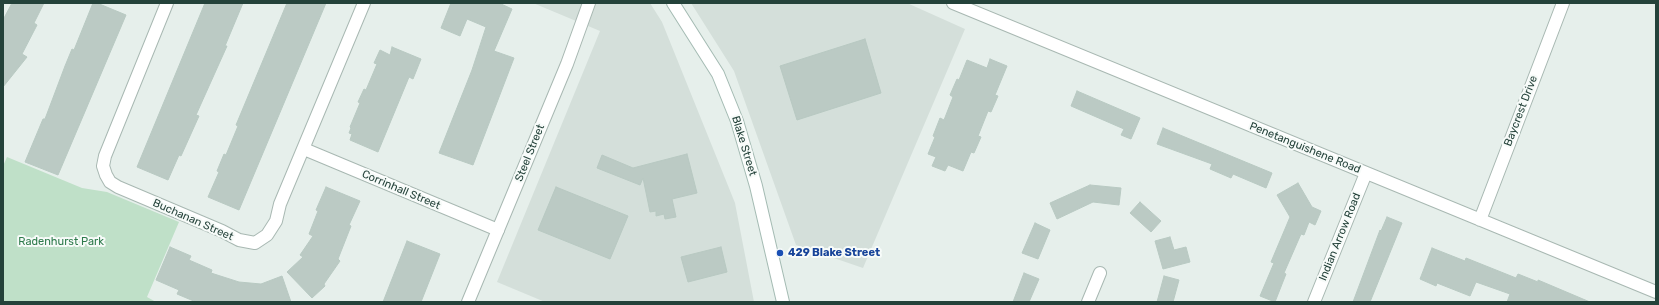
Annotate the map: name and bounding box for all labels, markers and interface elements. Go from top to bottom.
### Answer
street label: Baycrest Drive [1501,74,1541,148]
street label: Blake Street [729,114,759,178]
street label: Penetanguishene Road [1247,120,1363,176]
street label: Steel Street [513,122,547,184]
street label: Corrinhall Street [360,168,442,212]
street label: Indian Arrow Road [1316,191,1364,283]
street label: Buchanan Street [151,196,235,244]
park label: Radenhurst Park [18,235,104,249]
place label: 429 Blake Street [788,246,880,260]
marker: 429 Blake Street [775,248,785,258]

